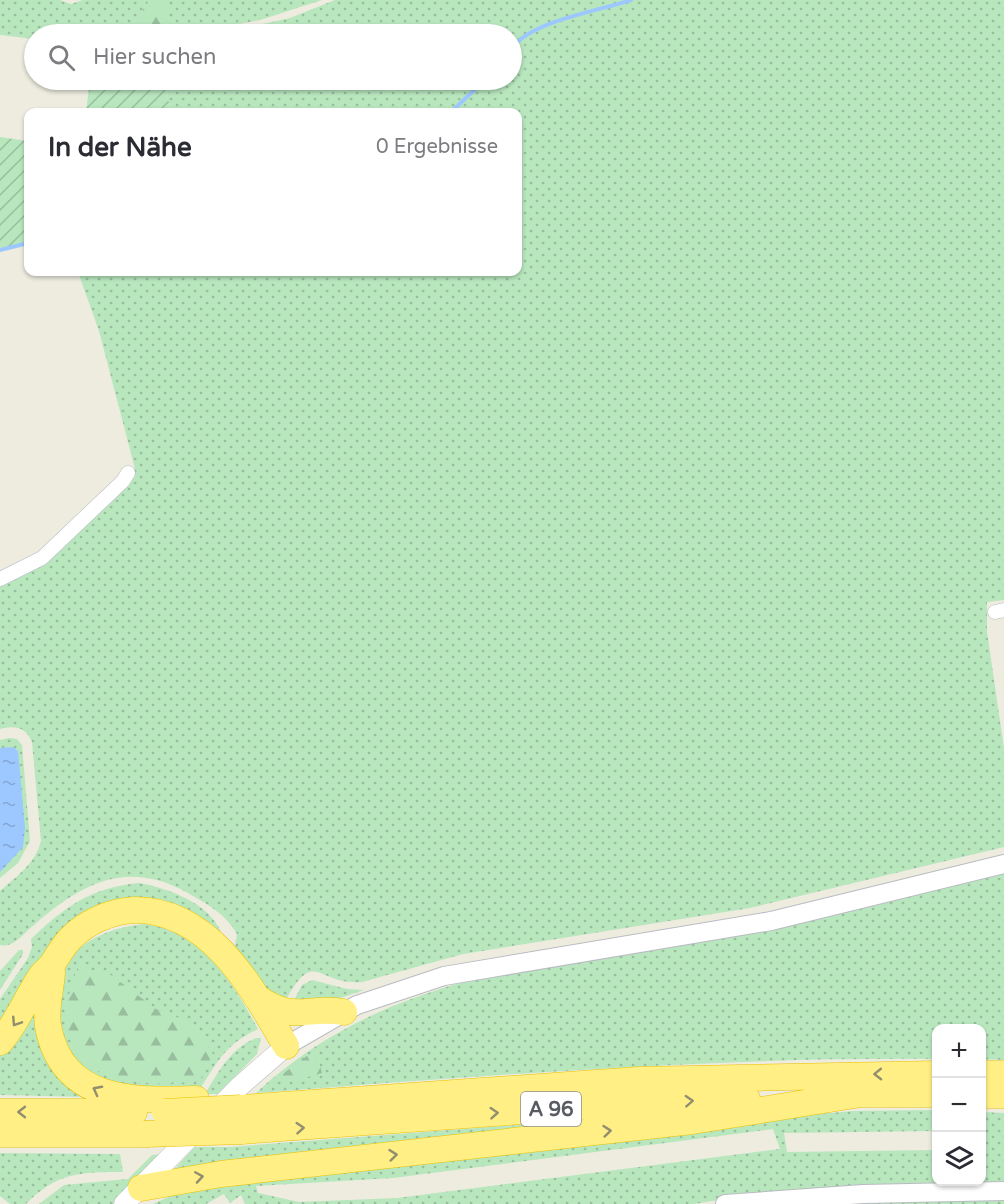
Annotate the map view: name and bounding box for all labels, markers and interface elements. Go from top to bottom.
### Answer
search box [24,24,522,90]
icon: search [45,41,78,74]
text: Hier suchen [93,44,216,70]
text: In der Nähe [48,132,192,163]
text: 0 Ergebnisse [376,135,498,159]
one-way arrow [11,1016,23,1026]
map controls [932,1024,986,1186]
button: + [932,1024,986,1078]
one-way arrow [874,1068,883,1080]
button: − [932,1078,986,1132]
one-way arrow [93,1086,103,1097]
road number: A 96 [521,1092,581,1126]
one-way arrow [684,1095,693,1108]
one-way arrow [18,1106,27,1118]
one-way arrow [490,1107,499,1120]
one-way arrow [295,1121,304,1134]
one-way arrow [603,1125,612,1137]
button: layers [932,1132,986,1186]
one-way arrow [388,1149,397,1162]
one-way arrow [194,1172,204,1184]

